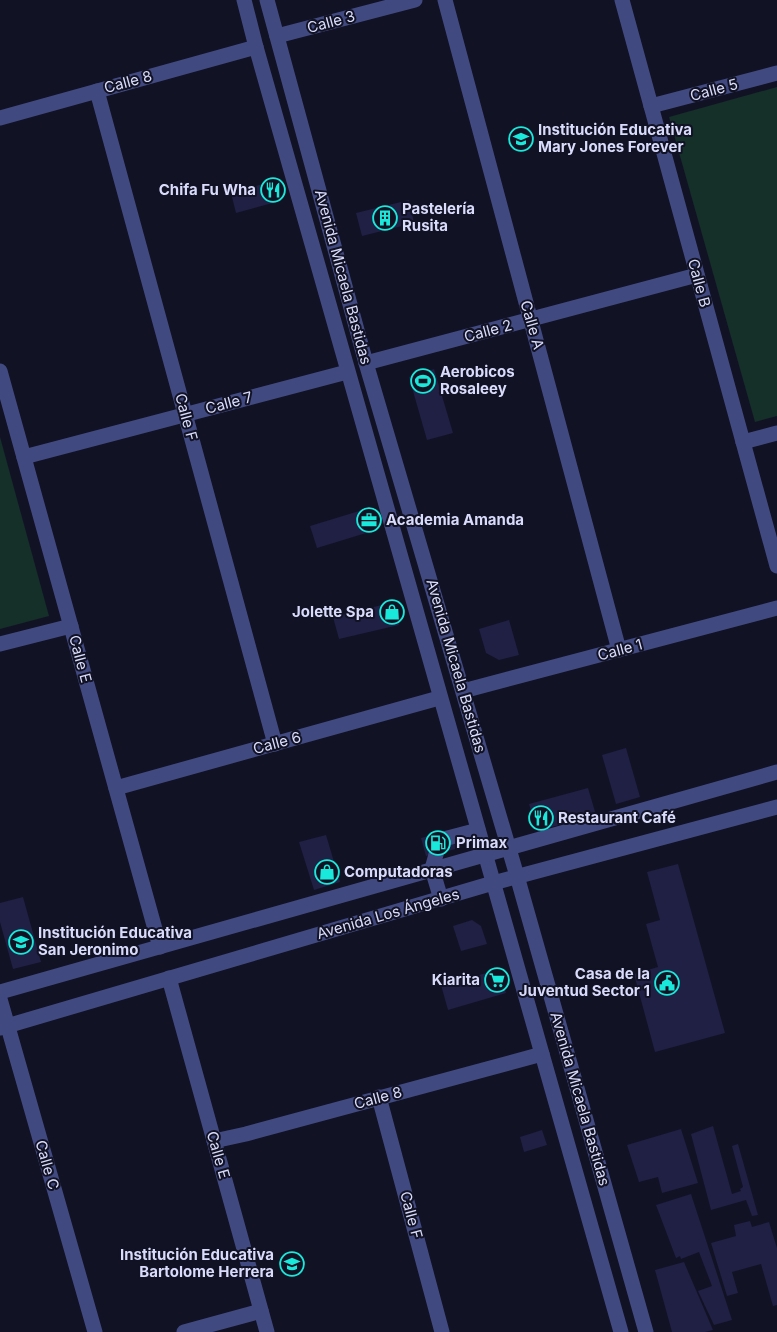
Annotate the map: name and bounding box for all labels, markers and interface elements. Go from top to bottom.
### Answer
street label: Calle 3 [305,6,357,37]
street label: Calle 8 [102,66,154,97]
street label: Calle 5 [688,74,740,105]
place label: Institución Educativa Mary Jones Forever [538,120,692,156]
school or university icon: Institución Educativa Mary Jones Forever [508,126,534,152]
restaurant icon: Chifa Fu Wha [260,177,286,203]
place label: Chifa Fu Wha [159,180,256,199]
street label: Avenida Micaela Bastidas [311,187,376,366]
place label: Pastelería Rusita [402,199,475,235]
building icon: Pastelería Rusita [372,205,398,231]
street label: Calle B [684,257,715,309]
street label: Calle A [516,298,548,351]
street label: Calle 2 [462,315,514,346]
place label: Aerobicos Rosaleey [440,362,515,398]
sports icon: Aerobicos Rosaleey [410,368,436,394]
street label: Calle 7 [203,387,255,418]
street label: Calle F [171,391,202,443]
office icon: Academia Amanda [356,507,382,533]
place label: Academia Amanda [386,510,524,529]
street label: Avenida Micaela Bastidas [423,577,490,755]
shop icon: Jolette Spa [379,599,405,625]
place label: Jolette Spa [292,602,374,621]
street label: Calle E [65,633,96,685]
street label: Calle 1 [595,634,644,665]
street label: Calle 6 [251,727,303,758]
restaurant icon: Restaurant Café [528,805,554,831]
place label: Restaurant Café [558,808,676,827]
fuel station icon: Primax [425,830,451,856]
place label: Primax [456,833,507,852]
shop icon: Computadoras [314,859,340,885]
place label: Computadoras [344,862,453,881]
street label: Avenida Los Ángeles [314,884,461,943]
place label: Institución Educativa San Jeronimo [38,923,192,959]
school or university icon: Institución Educativa San Jeronimo [8,929,34,955]
place label: Casa de la Juventud Sector 1 [519,964,650,1000]
supermarket icon: Kiarita [484,967,510,993]
place label: Kiarita [432,970,480,989]
public building icon: Casa de la Juventud Sector 1 [654,970,680,996]
street label: Avenida Micaela Bastidas [547,1010,614,1188]
street label: Calle 8 [352,1082,404,1113]
street label: Calle E [203,1129,234,1181]
street label: Calle C [31,1138,64,1192]
street label: Calle F [396,1189,427,1241]
place label: Institución Educativa Bartolome Herrera [120,1245,274,1281]
school or university icon: Institución Educativa Bartolome Herrera [279,1251,305,1277]

